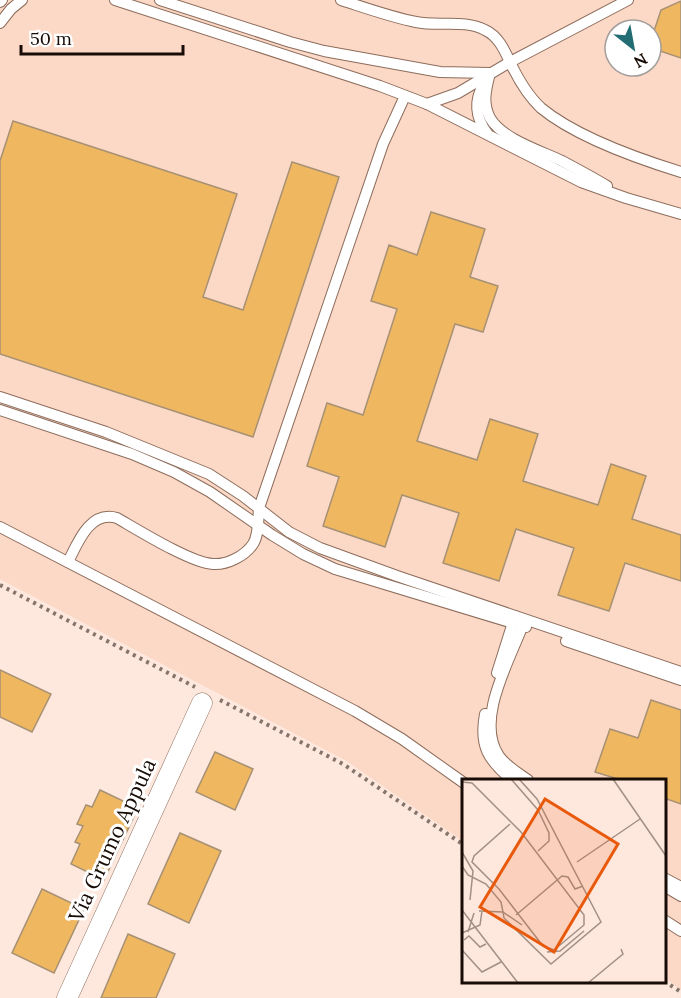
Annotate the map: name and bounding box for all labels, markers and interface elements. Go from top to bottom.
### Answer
scale bar [21,18,183,56]
north arrow [603,18,663,78]
text: 50 m [30,27,72,50]
text: N [630,49,651,73]
street label: Via Grumo Appula [62,754,162,927]
inset map [462,779,666,983]

